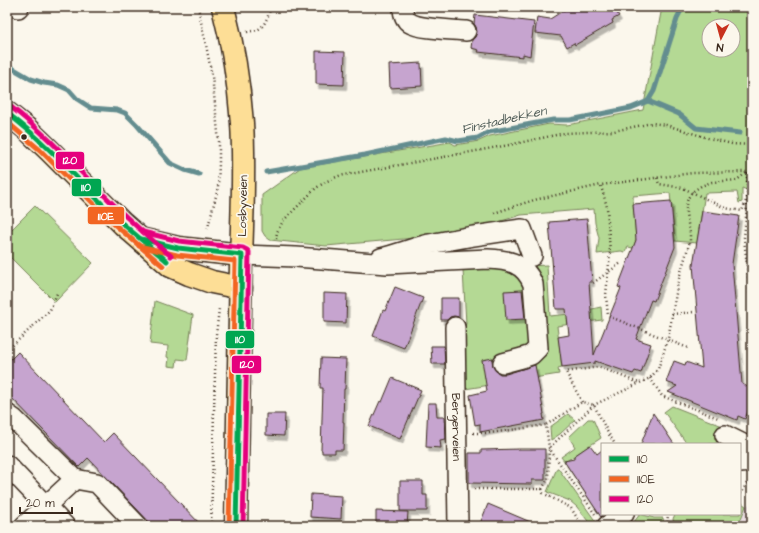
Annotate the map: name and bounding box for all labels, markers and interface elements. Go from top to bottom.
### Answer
north arrow [701,18,741,58]
text: N [716,40,724,55]
water label: Finstadbekken [460,101,550,138]
unlabelled marker [19,132,29,142]
line badge: 120 [55,151,85,170]
text: 120 [63,153,77,168]
street label: Losbyveien [234,175,253,237]
line badge: 110 [71,178,102,197]
text: 110 [81,180,91,195]
line badge: 110E [87,206,125,225]
text: 110E [98,209,115,224]
line badge: 110 [225,330,255,349]
text: 110 [235,332,245,347]
line badge: 120 [231,355,262,374]
text: 120 [240,357,254,372]
street label: Bergerveien [447,393,466,461]
legend [601,443,741,515]
text: 110 [637,451,648,468]
text: 110E [637,471,655,488]
scale bar [20,489,72,515]
text: 120 [637,491,653,508]
text: 20 m [26,495,55,512]

